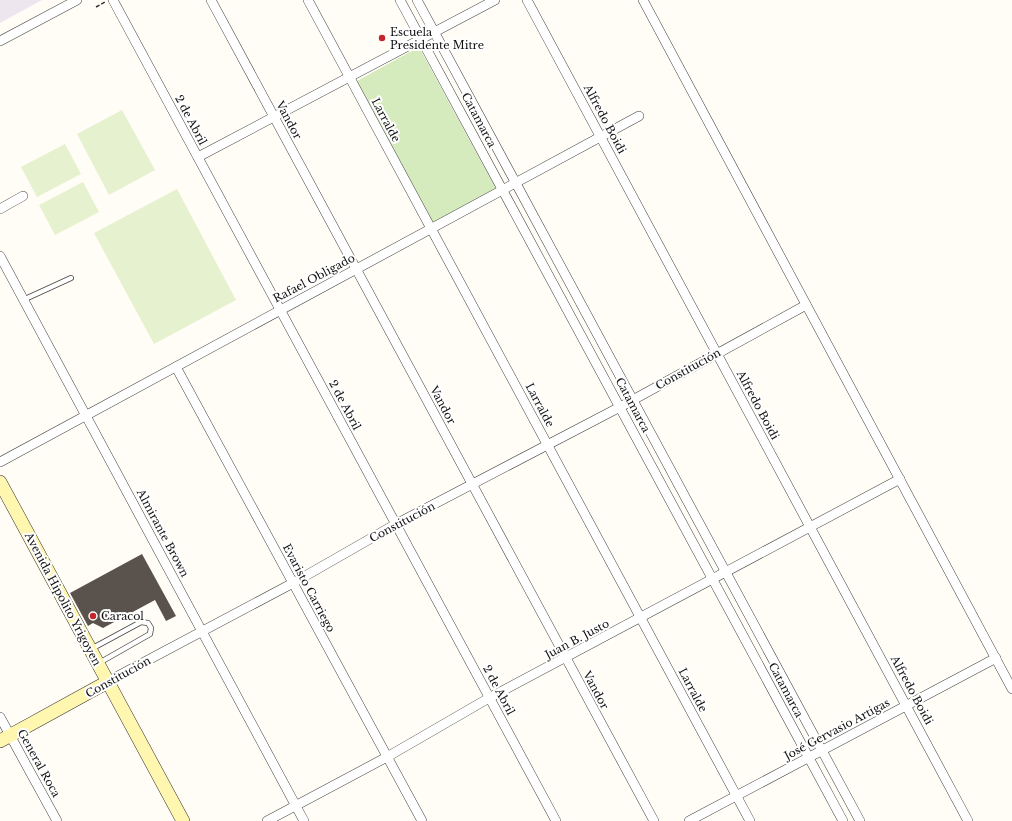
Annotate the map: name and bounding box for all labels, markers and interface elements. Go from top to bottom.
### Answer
place label: Escuela Presidente Mitre [390,25,484,52]
marker: Escuela Presidente Mitre [377,33,387,43]
street label: Alfredo Boidi [580,81,629,156]
street label: Catamarca [459,90,500,151]
street label: 2 de Abril [172,93,210,148]
street label: Larralde [369,96,403,144]
street label: Vandor [273,98,305,142]
street label: Rafael Obligado [271,251,357,305]
street label: Constitución [653,345,723,393]
street label: Alfredo Boidi [733,367,782,442]
street label: Catamarca [613,375,654,436]
street label: 2 de Abril [326,378,364,433]
street label: Larralde [523,381,557,429]
street label: Vandor [427,383,459,427]
street label: Almirante Brown [133,486,192,580]
street label: Constitución [367,499,438,545]
street label: Avenida Hipolito Yrigoyen [21,529,104,668]
street label: Evaristo Carriego [280,541,338,635]
place label: Caracol [101,609,144,623]
marker: Caracol [88,611,98,621]
street label: Juan B. Justo [541,616,611,663]
street label: Alfredo Boidi [887,652,936,727]
street label: Constitución [83,653,153,701]
street label: Catamarca [766,660,807,721]
street label: 2 de Abril [480,663,518,718]
street label: Larralde [676,666,710,714]
street label: Vandor [580,668,612,712]
street label: José Gervasio Artigas [780,695,892,764]
street label: General Roca [15,727,64,800]

